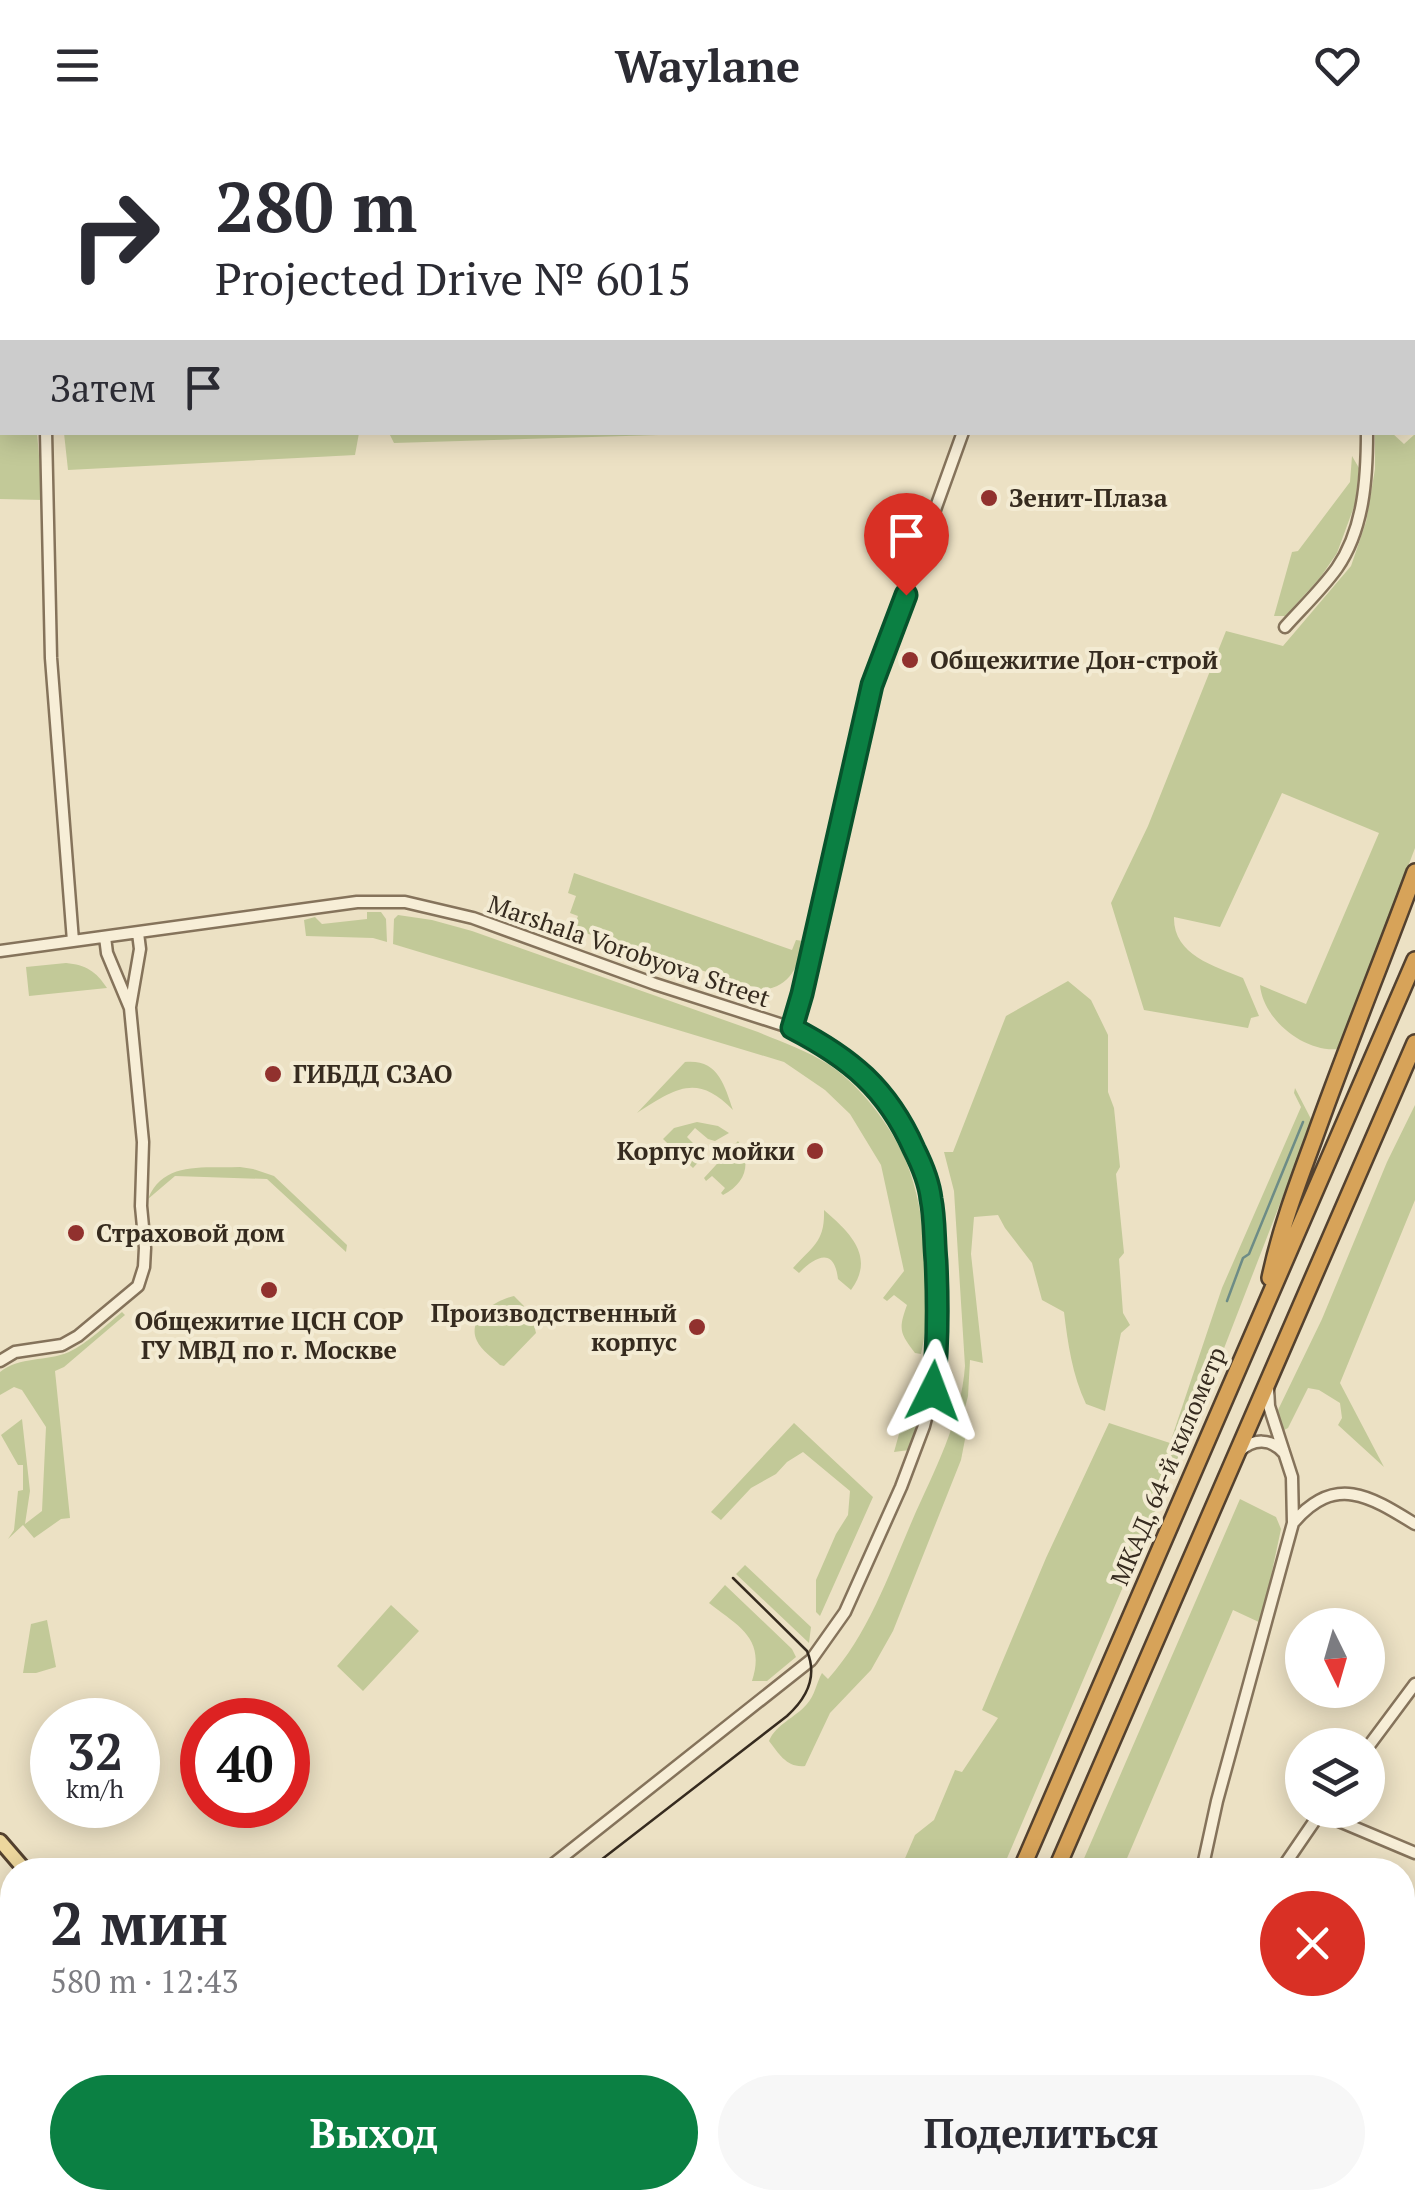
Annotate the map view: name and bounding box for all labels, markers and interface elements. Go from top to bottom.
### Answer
text: Waylane [615,35,800,95]
icon: menu [50,38,105,93]
icon: heart [1310,38,1365,93]
text: 280 m [215,159,417,252]
icon: right [50,170,180,300]
text: Projected Drive № 6015 [215,248,692,308]
icon: arrive [176,360,231,415]
text: Затем [50,363,156,413]
place label: Зенит-Плаза [1009,481,1168,514]
marker: Зенит-Плаза [978,487,1000,509]
pin [864,493,949,596]
icon: arrive [879,508,934,563]
place label: Общежитие Дон-строй [930,643,1218,676]
marker: Общежитие Дон-строй [899,649,921,671]
street label: Marshala Vorobyova Street [484,887,775,1014]
place label: ГИБДД СЗАО [293,1057,453,1090]
marker: ГИБДД СЗАО [262,1063,284,1085]
place label: Корпус мойки [617,1134,795,1167]
marker: Корпус мойки [804,1140,826,1162]
place label: Страховой дом [96,1216,285,1249]
marker: Страховой дом [65,1222,87,1244]
marker: Общежитие ЦСН СОР ГУ МВД по г. Москве [258,1279,280,1301]
place label: Производственный корпус [431,1296,677,1358]
place label: Общежитие ЦСН СОР ГУ МВД по г. Москве [134,1304,404,1366]
marker: Производственный корпус [686,1316,708,1338]
position arrow [881,1339,985,1443]
street label: МКАД, 64-й километр [1102,1342,1233,1590]
north arrow [1285,1608,1385,1708]
map controls [1285,1608,1385,1828]
speed limit sign: 40 [180,1698,310,1828]
text: 32 [67,1718,123,1784]
button: layers [1285,1728,1385,1828]
text: km/h [66,1772,124,1805]
text: 2 мин [50,1883,228,1962]
button: close [1260,1891,1365,1996]
text: 580 m · 12:43 [50,1960,238,2002]
button: Выход [50,2075,698,2190]
button: Поделиться [718,2075,1365,2190]

